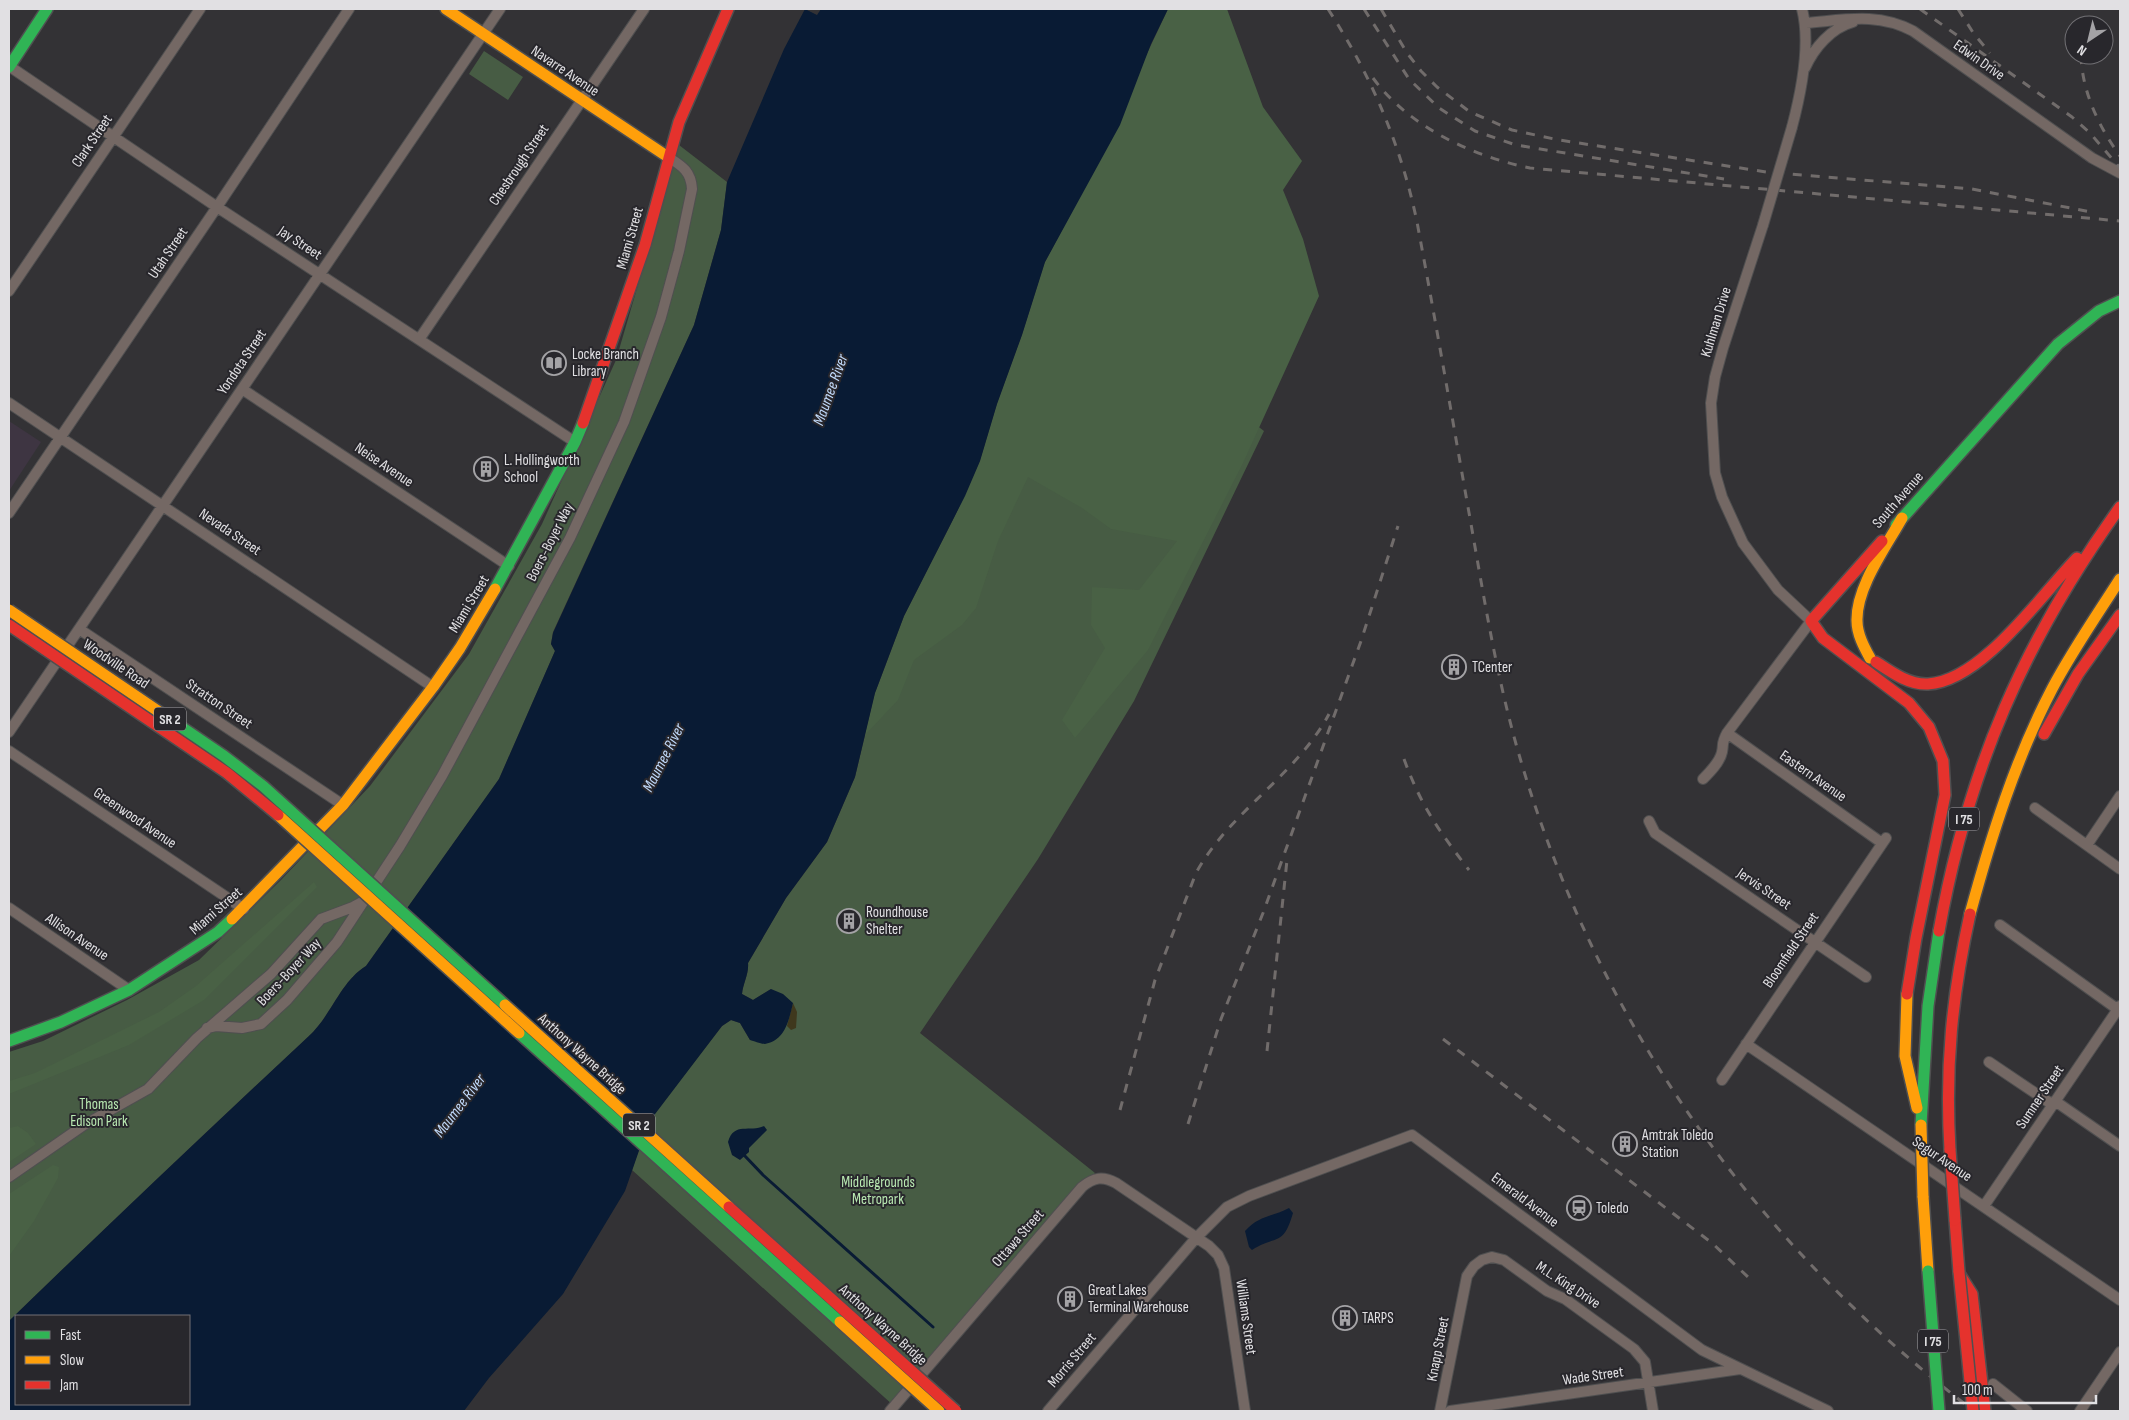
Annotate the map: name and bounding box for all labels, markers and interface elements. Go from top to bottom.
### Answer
north arrow [2064,15,2114,65]
street label: Edwin Drive [1950,35,2008,85]
street label: Navarre Avenue [527,41,603,101]
text: N [2074,41,2090,59]
street label: Clark Street [67,111,117,171]
street label: Chesbrough Street [485,120,553,209]
street label: Miami Street [612,204,648,271]
street label: Jay Street [274,221,326,264]
street label: Utah Street [144,223,192,282]
street label: Kuhlman Drive [1696,285,1736,359]
street label: Yondota Street [213,325,271,398]
place label: Locke Branch Library [572,345,639,381]
library icon: Locke Branch Library [541,350,567,376]
water label: Maumee River [809,351,853,428]
street label: Neise Avenue [351,438,417,492]
place label: L. Hollingworth School [504,451,580,487]
building icon: L. Hollingworth School [473,456,499,482]
street label: South Avenue [1868,468,1928,532]
street label: Boers-Boyer Way [522,499,578,585]
street label: Nevada Street [195,504,265,560]
street label: Miami Street [444,571,494,636]
street label: Woodville Road [79,635,153,693]
building icon: TCenter [1441,654,1467,680]
place label: TCenter [1472,658,1513,677]
street label: Stratton Street [182,675,256,734]
road number: SR 2 [154,708,186,731]
water label: Maumee River [639,720,690,795]
street label: Eastern Avenue [1776,746,1850,806]
street label: Greenwood Avenue [90,783,180,853]
road number: I 75 [1949,808,1979,831]
street label: Jervis Street [1732,863,1795,914]
street label: Miami Street [186,883,247,939]
place label: Roundhouse Shelter [866,903,928,939]
street label: Allison Avenue [41,908,112,965]
building icon: Roundhouse Shelter [836,908,862,934]
street label: Bloomfield Street [1759,908,1823,991]
street label: Boers-Boyer Way [253,934,325,1010]
street label: Anthony Wayne Bridge [533,1009,630,1099]
street label: Sumner Street [2012,1061,2069,1133]
water label: Maumee River [430,1070,490,1141]
park label: Thomas Edison Park [70,1095,128,1131]
road number: SR 2 [623,1114,655,1136]
place label: Amtrak Toledo Station [1641,1126,1714,1162]
building icon: Amtrak Toledo Station [1612,1131,1638,1157]
street label: Segur Avenue [1908,1132,1976,1186]
street label: Emerald Avenue [1487,1168,1563,1232]
park label: Middlegrounds Metropark [841,1173,915,1209]
station icon: Toledo [1566,1195,1592,1221]
place label: Toledo [1596,1199,1629,1218]
street label: Ottawa Street [988,1205,1048,1271]
street label: M.L. King Drive [1532,1257,1604,1313]
street label: Williams Street [1231,1278,1261,1356]
street label: Anthony Wayne Bridge [834,1280,931,1370]
place label: Great Lakes Terminal Warehouse [1088,1281,1189,1317]
building icon: Great Lakes Terminal Warehouse [1057,1286,1083,1312]
building icon: TARPS [1332,1305,1358,1331]
place label: TARPS [1362,1309,1394,1328]
legend [15,1315,190,1405]
street label: Knapp Street [1422,1315,1454,1383]
text: Fast [60,1326,82,1345]
street label: Morris Street [1044,1328,1101,1391]
road number: I 75 [1918,1330,1948,1352]
text: Slow [60,1351,84,1370]
street label: Wade Street [1561,1362,1625,1390]
scale bar [1954,1372,2096,1404]
text: Jam [59,1376,78,1395]
text: 100 m [1962,1381,1993,1400]

